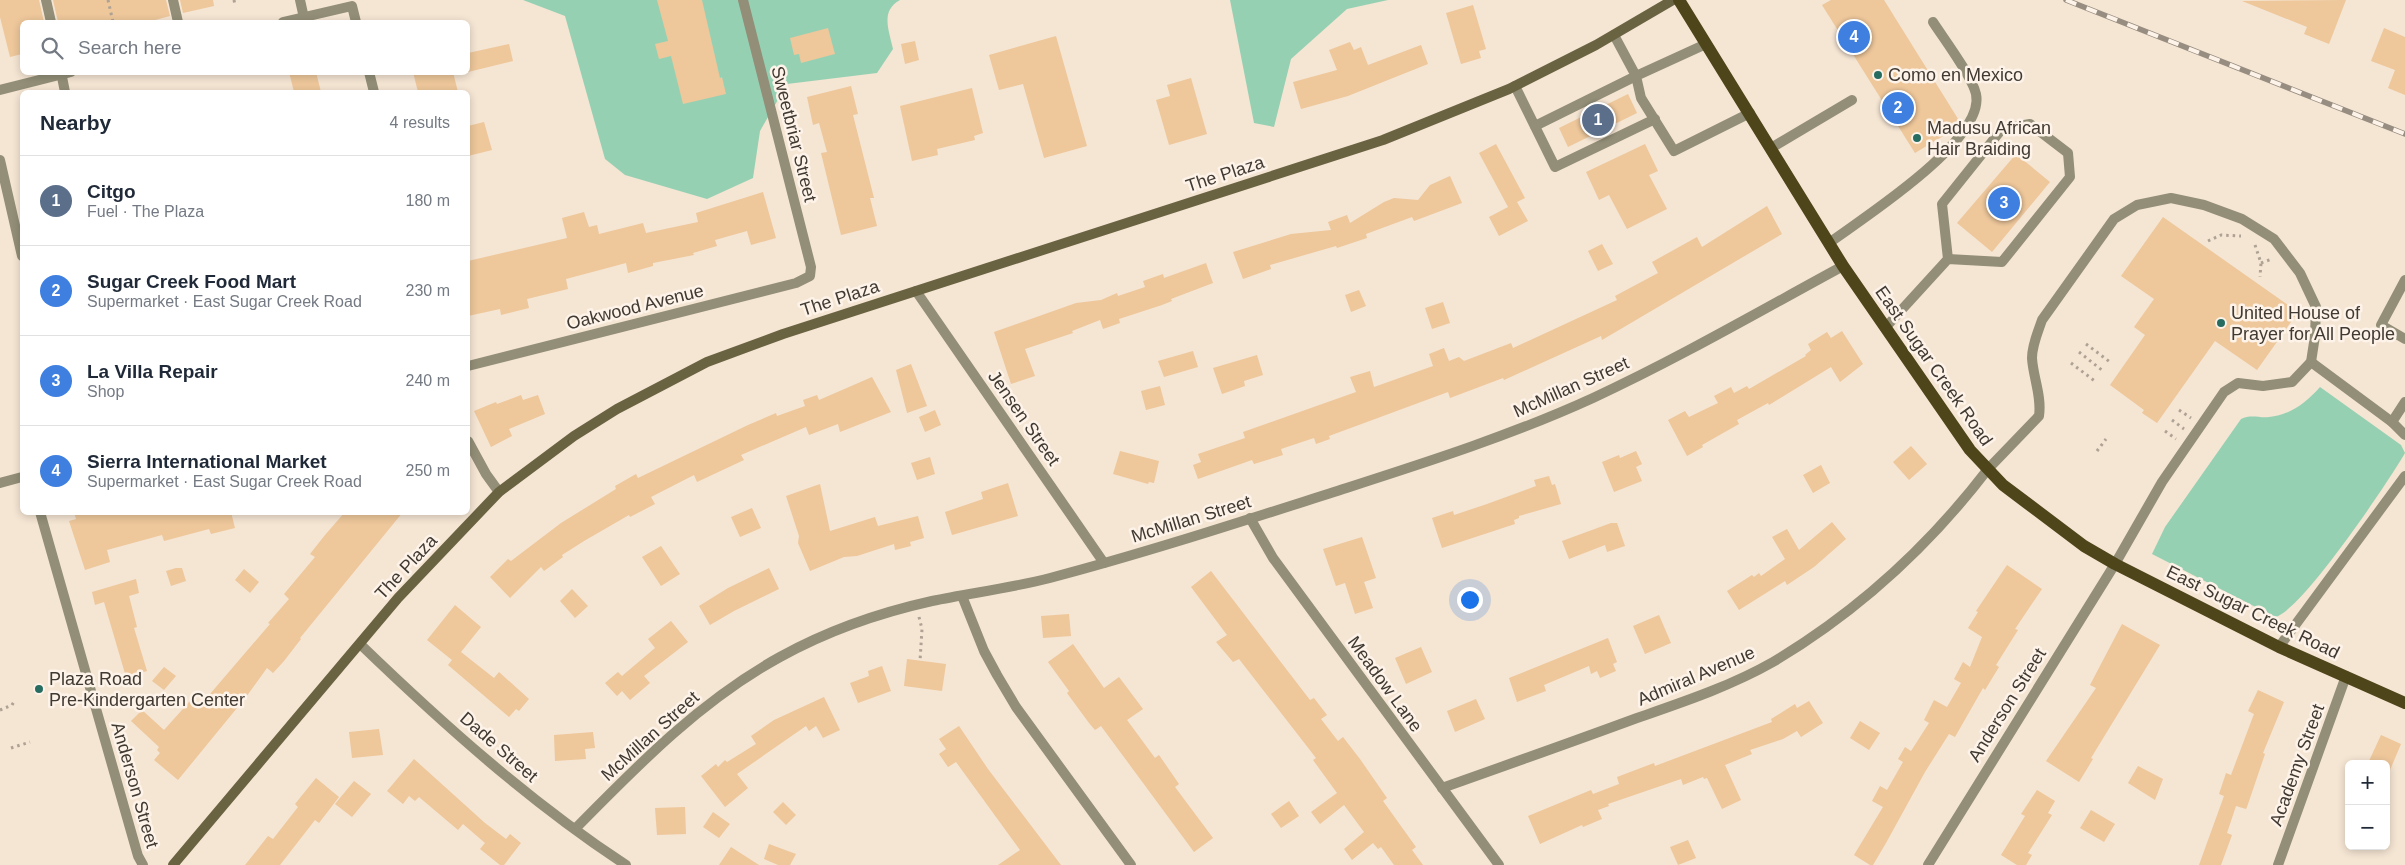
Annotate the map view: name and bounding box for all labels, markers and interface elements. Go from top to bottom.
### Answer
pin: 4 [1838,18,1870,56]
search box [20,20,470,75]
icon: search [38,34,66,62]
text: Search here [78,37,182,58]
street label: Sweetbriar Street [767,64,821,204]
place label: Como en Mexico [1888,65,2023,85]
marker: Como en Mexico [1872,69,1884,81]
pin: 2 [1882,89,1914,127]
pin: 1 [1582,101,1614,139]
text: Nearby [40,111,111,134]
text: 4 results [390,114,450,131]
place label: Madusu African Hair Braiding [1927,118,2051,159]
marker: Madusu African Hair Braiding [1911,132,1923,144]
street label: The Plaza [1183,152,1268,196]
text: Citgo [87,181,136,202]
pin: 3 [1988,184,2020,222]
text: 1 [52,192,60,209]
text: 180 m [406,192,450,209]
text: Fuel · The Plaza [87,203,204,220]
text: Sugar Creek Food Mart [87,271,296,292]
street label: The Plaza [798,276,883,320]
street label: Oakwood Avenue [564,280,706,334]
text: 2 [52,282,60,299]
text: 230 m [406,282,450,299]
street label: East Sugar Creek Road [1871,282,1997,450]
text: Supermarket · East Sugar Creek Road [87,293,362,310]
place label: United House of Prayer for All People [2231,303,2395,344]
marker: United House of Prayer for All People [2215,317,2227,329]
street label: McMillan Street [1510,353,1632,421]
text: La Villa Repair [87,361,218,382]
street label: Jensen Street [984,367,1064,469]
text: 3 [52,372,60,389]
text: 240 m [406,372,450,389]
text: Shop [87,383,124,400]
text: Sierra International Market [87,451,327,472]
text: 4 [52,462,60,479]
text: 250 m [406,462,450,479]
text: Supermarket · East Sugar Creek Road [87,473,362,490]
street label: McMillan Street [1129,491,1253,547]
street label: The Plaza [371,530,442,603]
street label: East Sugar Creek Road [2163,561,2343,663]
your location [1457,587,1483,613]
street label: Meadow Lane [1344,632,1426,736]
street label: Admiral Avenue [1634,642,1758,710]
street label: Anderson Street [1964,645,2050,765]
place label: Plaza Road Pre-Kindergarten Center [49,669,245,710]
marker: Plaza Road Pre-Kindergarten Center [33,683,45,695]
street label: McMillan Street [597,687,703,785]
street label: Academy Street [2266,701,2328,829]
street label: Dade Street [456,708,542,786]
street label: Anderson Street [107,720,163,850]
map controls [2345,760,2390,850]
button: + [2345,760,2390,805]
button: − [2345,805,2390,850]

